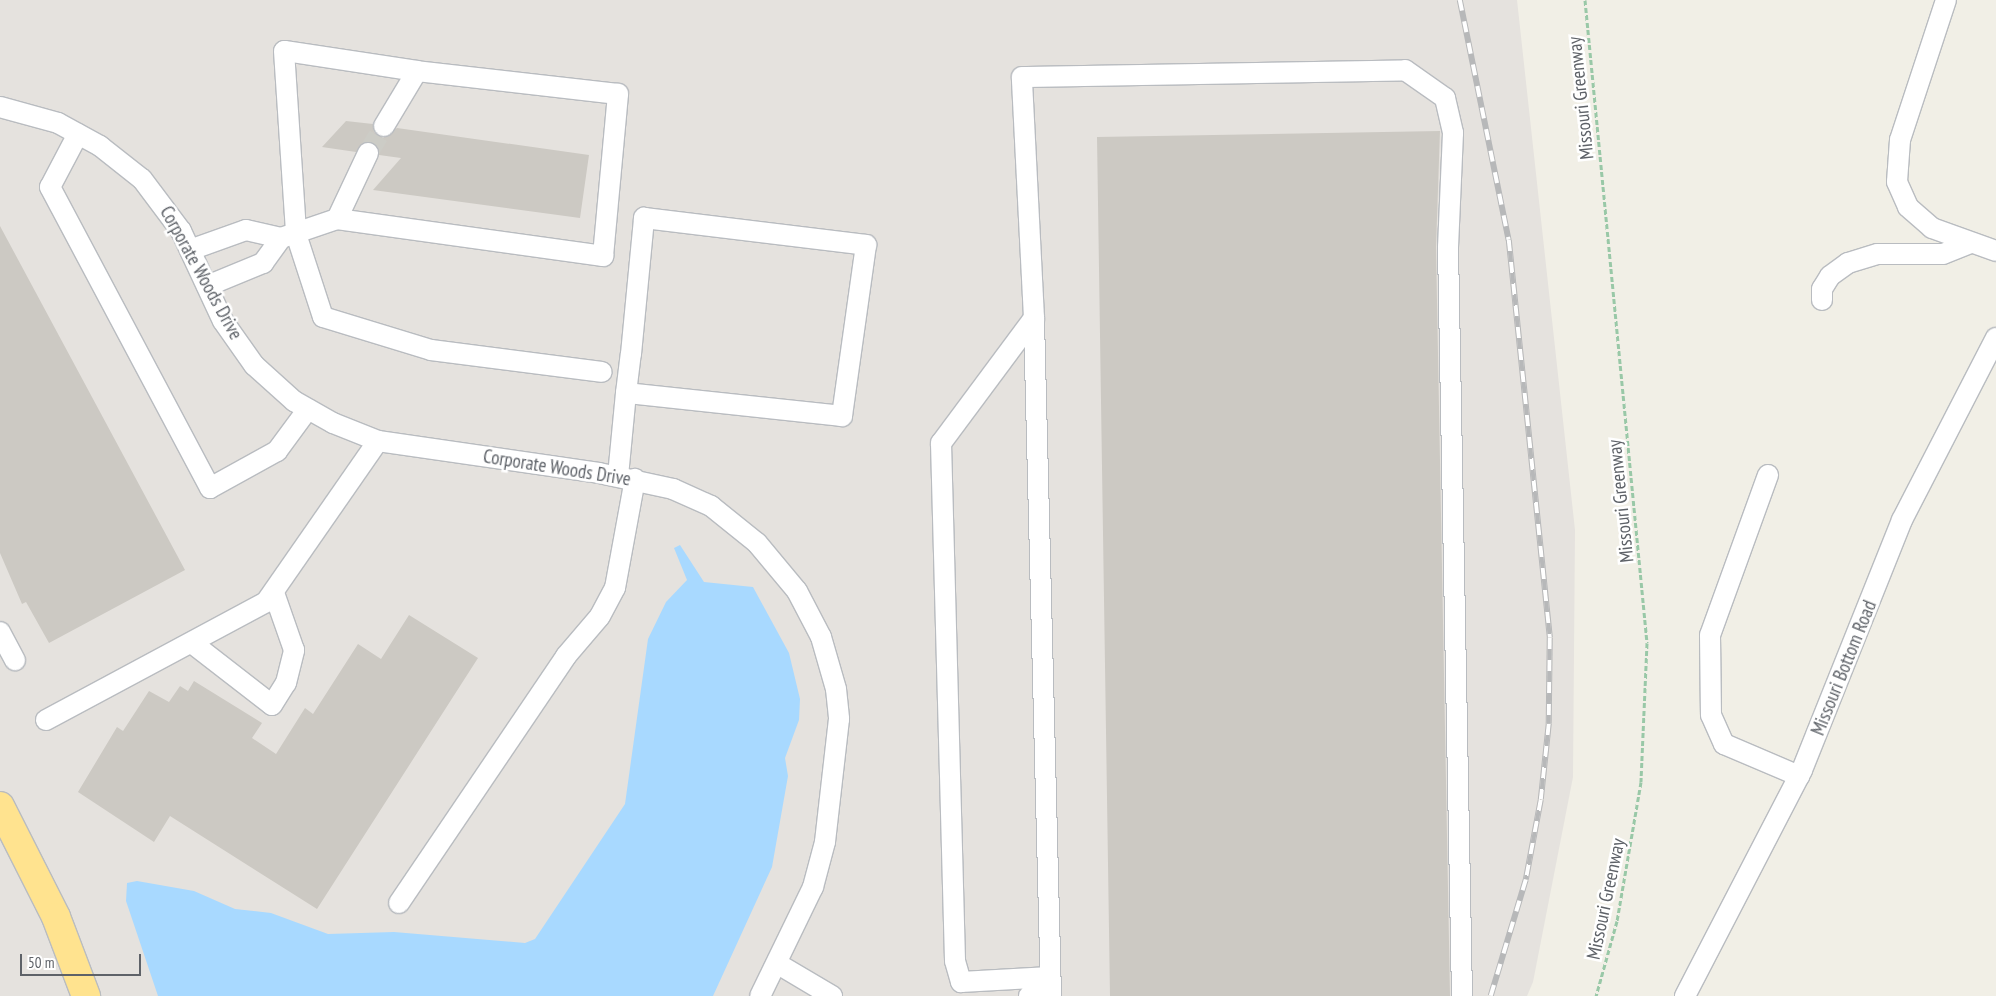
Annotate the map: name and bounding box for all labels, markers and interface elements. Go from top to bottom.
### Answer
street label: Missouri Greenway [1563,36,1599,160]
street label: Corporate Woods Drive [155,202,247,344]
street label: Missouri Greenway [1603,439,1639,563]
street label: Corporate Woods Drive [481,445,633,491]
street label: Missouri Bottom Road [1807,597,1881,739]
street label: Missouri Greenway [1582,836,1630,962]
scale bar [22,944,144,976]
text: 50 m [28,953,54,972]

